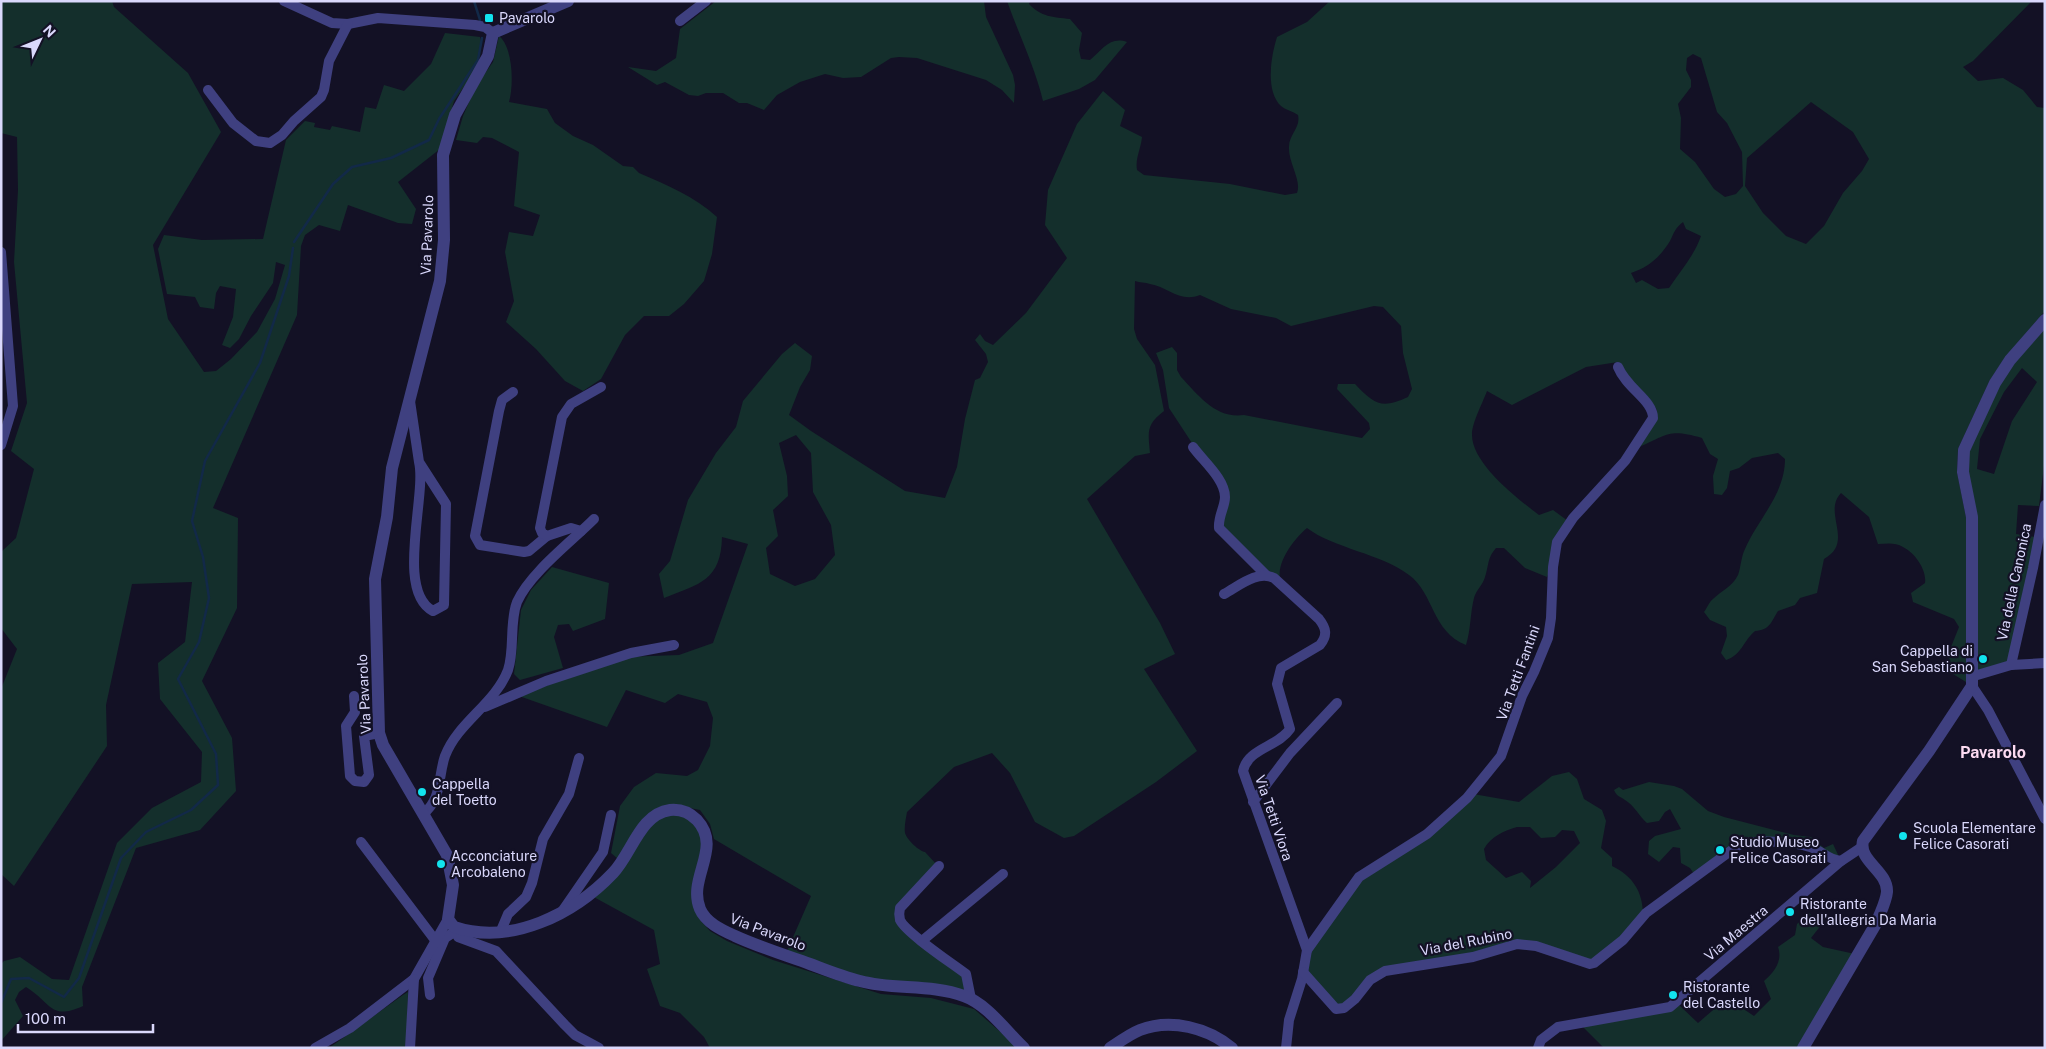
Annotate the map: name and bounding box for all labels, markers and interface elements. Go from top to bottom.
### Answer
place label: Pavarolo [499,10,555,26]
marker: Pavarolo [483,12,495,24]
north arrow [15,15,65,65]
text: N [40,22,59,41]
street label: Via Pavarolo [418,195,436,275]
street label: Via della Canonica [1994,522,2034,642]
street label: Via Tetti Fantini [1493,623,1543,723]
place label: Cappella di San Sebastiano [1872,643,1973,675]
marker: Cappella di San Sebastiano [1977,653,1989,665]
street label: Via Pavarolo [354,654,374,734]
district label: Pavarolo [1960,743,2026,762]
street label: Via Tetti Viora [1252,773,1296,863]
place label: Cappella del Toetto [432,776,497,808]
marker: Cappella del Toetto [416,786,428,798]
place label: Scuola Elementare Felice Casorati [1913,820,2036,852]
marker: Scuola Elementare Felice Casorati [1897,830,1909,842]
place label: Studio Museo Felice Casorati [1730,834,1826,866]
marker: Studio Museo Felice Casorati [1714,844,1726,856]
place label: Acconciature Arcobaleno [451,848,537,880]
marker: Acconciature Arcobaleno [435,858,447,870]
place label: Ristorante dell'allegria Da Maria [1800,896,1937,928]
street label: Via Maestra [1701,902,1771,964]
marker: Ristorante dell'allegria Da Maria [1784,906,1796,918]
street label: Via Pavarolo [728,910,808,954]
street label: Via del Rubino [1419,925,1513,959]
place label: Ristorante del Castello [1683,979,1760,1011]
marker: Ristorante del Castello [1667,989,1679,1001]
scale bar [18,1002,152,1034]
text: 100 m [25,1010,66,1027]

